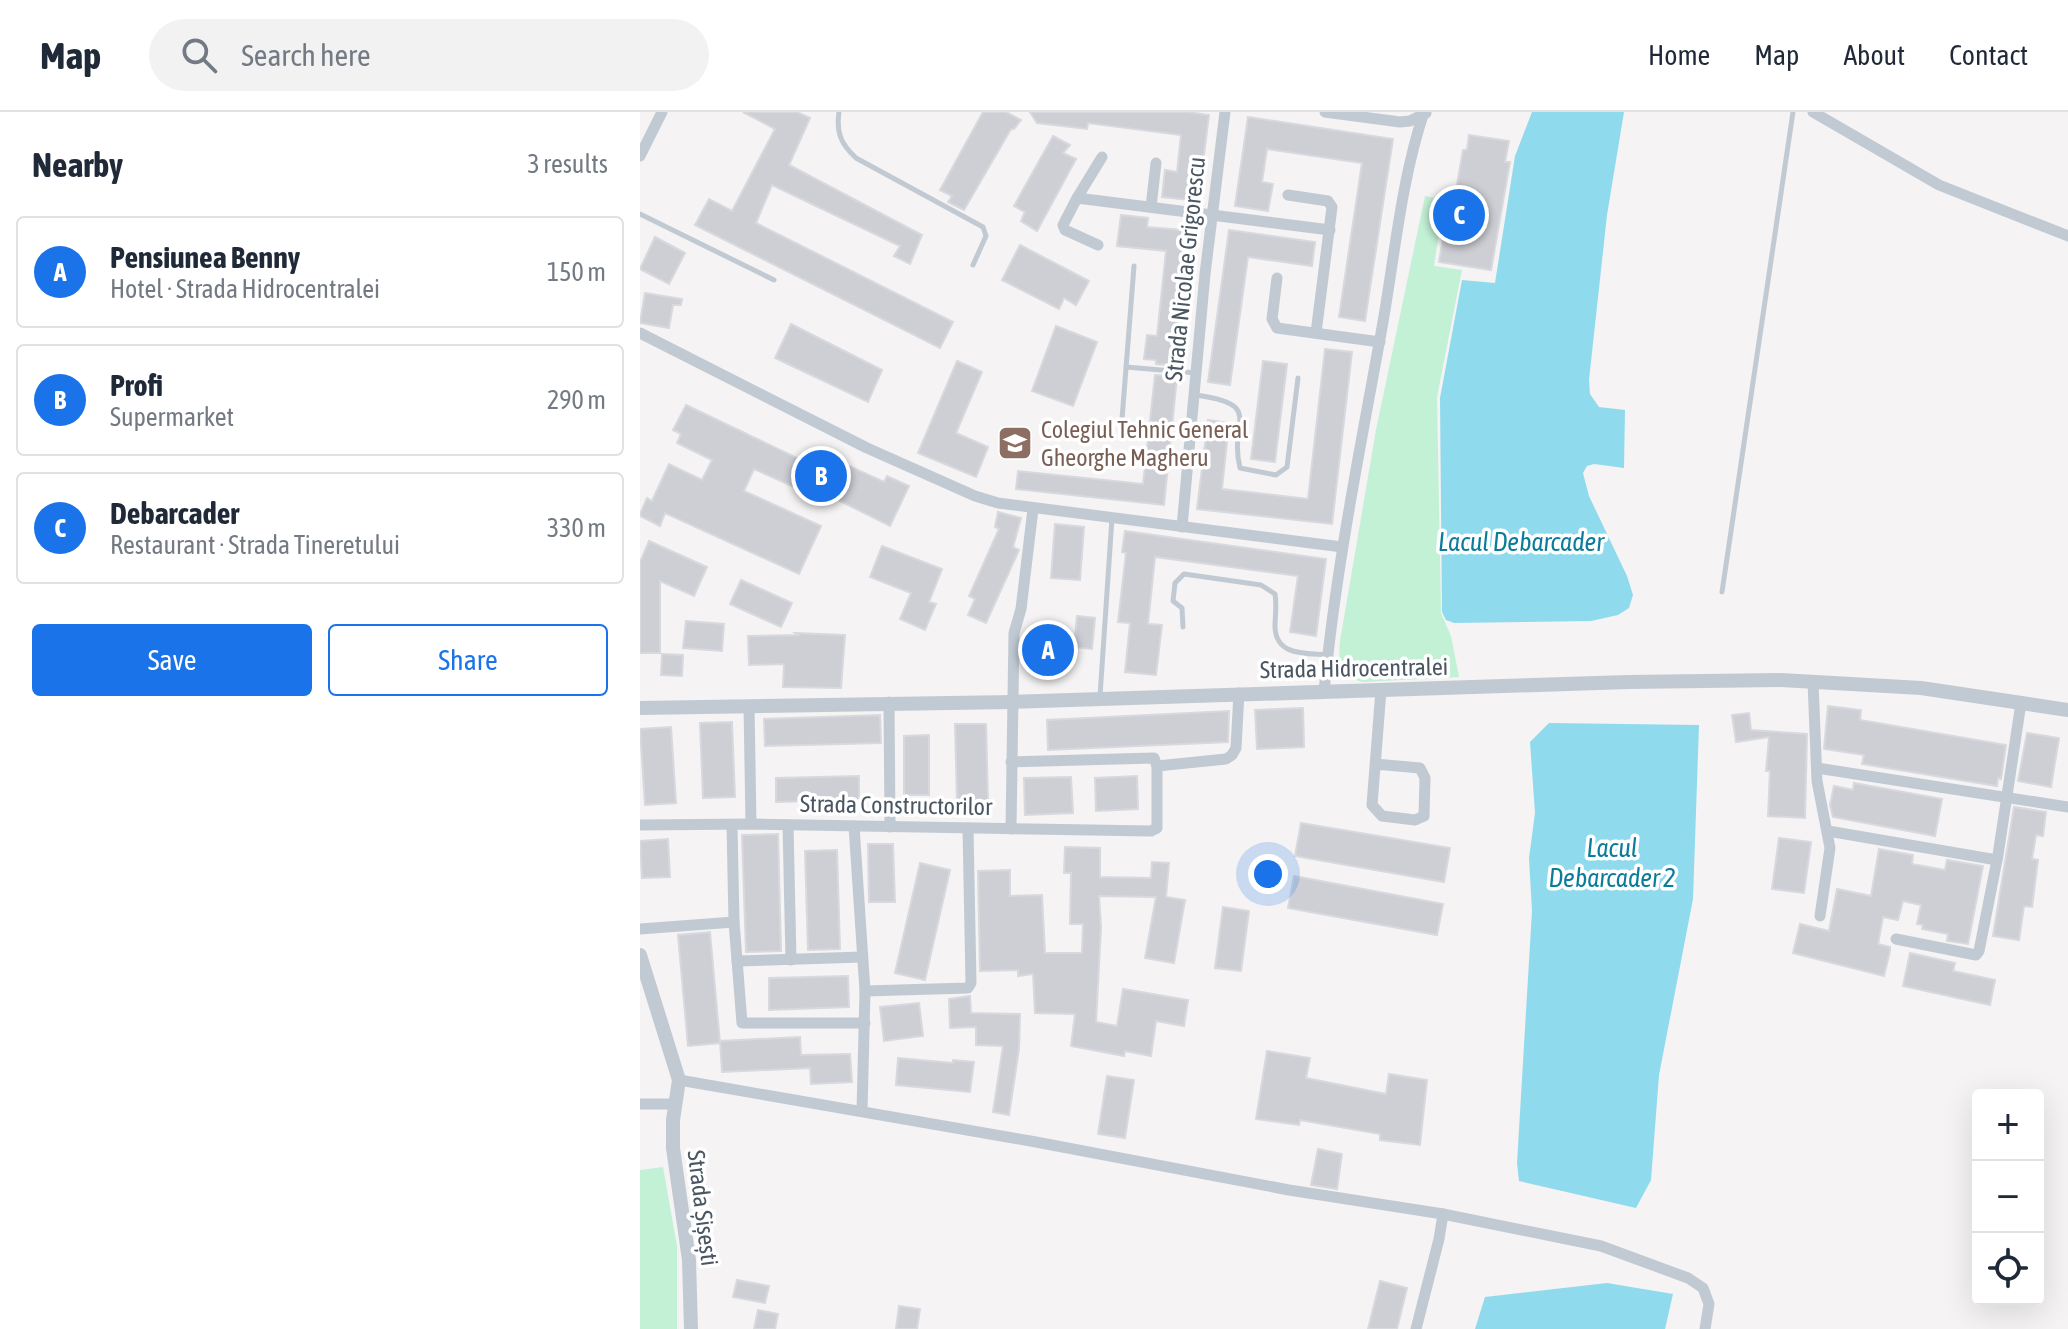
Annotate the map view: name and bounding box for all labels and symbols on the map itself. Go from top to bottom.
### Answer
street label: Strada Nicolae Grigorescu [1160,155,1210,383]
pin: C [1433,185,1485,245]
place label: Colegiul Tehnic General Gheorghe Magheru [1041,416,1249,471]
school or university icon: Colegiul Tehnic General Gheorghe Magheru [996,424,1034,462]
pin: B [795,446,847,506]
water label: Lacul Debarcader [1438,527,1605,557]
pin: A [1022,620,1074,680]
street label: Strada Hidrocentralei [1260,653,1448,683]
street label: Strada Constructorilor [800,790,993,820]
water label: Lacul Debarcader 2 [1549,833,1675,893]
your location [1248,854,1288,894]
street label: Strada Șișești [683,1149,723,1267]

